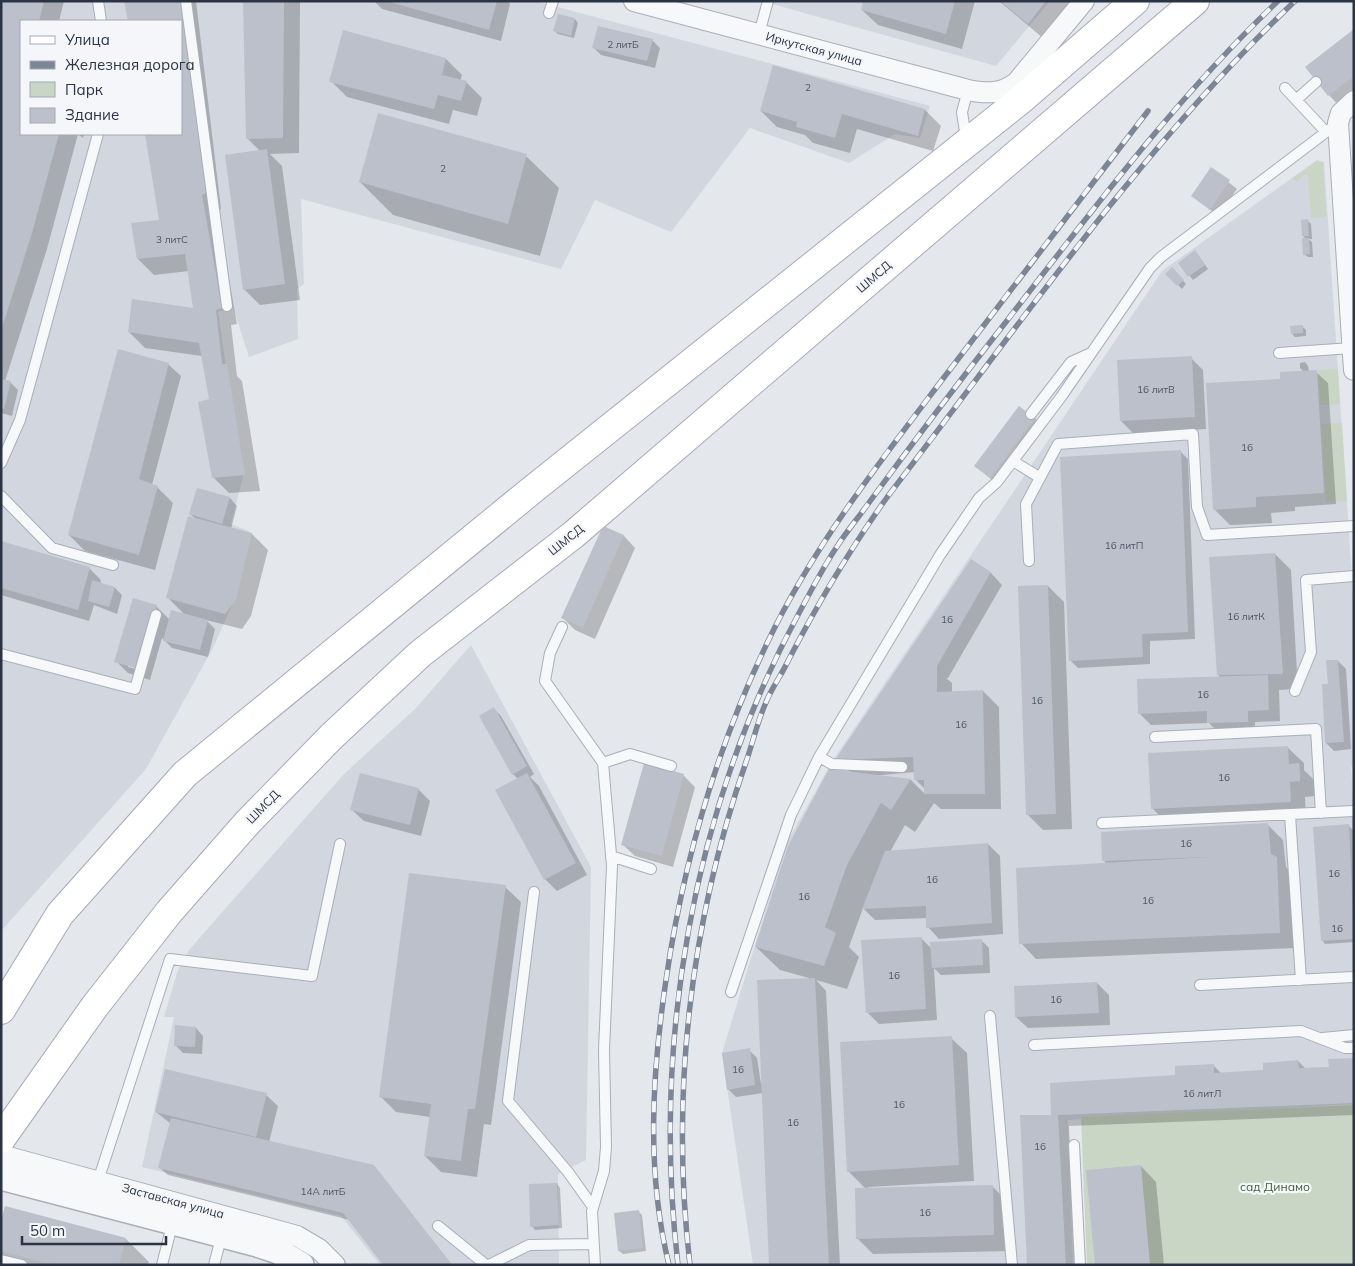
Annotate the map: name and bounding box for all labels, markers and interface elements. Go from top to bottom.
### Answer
legend [20,20,182,135]
street label: Иркутская улица [764,28,864,69]
text: Улица [64,30,110,49]
house number: 2 литБ [607,38,639,51]
text: Железная дорога [65,55,195,74]
text: Парк [65,80,104,99]
house number: 2 [805,81,811,94]
text: Здание [65,105,119,124]
house number: 2 [440,162,446,175]
house number: 3 литС [156,233,188,246]
street label: ШМСД [853,257,894,296]
house number: 16 литВ [1137,383,1175,396]
house number: 16 [1241,441,1253,454]
street label: ШМСД [545,521,587,558]
house number: 16 литП [1105,539,1143,552]
house number: 16 литК [1227,610,1265,623]
house number: 16 [941,613,953,626]
house number: 16 [1197,688,1209,701]
house number: 16 [1031,694,1043,707]
house number: 16 [955,718,967,731]
house number: 16 [1218,771,1230,784]
street label: ШМСД [243,786,283,827]
house number: 16 [1180,837,1192,850]
house number: 16 [1328,867,1340,880]
house number: 16 [926,873,938,886]
house number: 16 [798,890,810,903]
house number: 16 [1142,894,1154,907]
house number: 16 [1331,922,1343,935]
house number: 16 [888,969,900,982]
house number: 16 [1050,993,1062,1006]
house number: 16 [732,1063,744,1076]
house number: 16 литЛ [1183,1087,1221,1100]
house number: 16 [893,1098,905,1111]
house number: 16 [787,1116,799,1129]
house number: 16 [1034,1140,1046,1153]
park label: сад Динамо [1240,1179,1310,1194]
street label: Заставская улица [120,1180,226,1221]
house number: 14А литБ [300,1185,346,1198]
house number: 16 [919,1206,931,1219]
scale bar [22,1214,166,1246]
text: 50 m [30,1221,65,1240]

